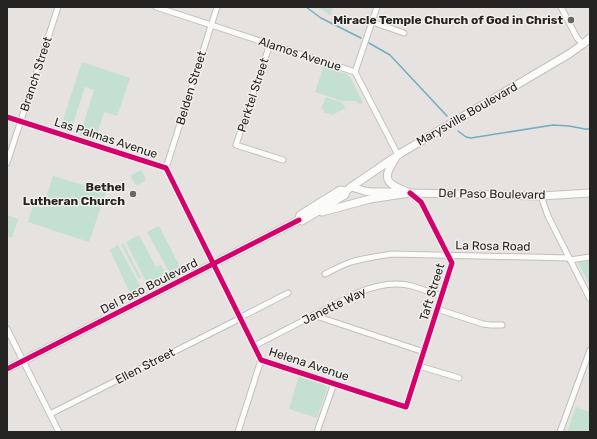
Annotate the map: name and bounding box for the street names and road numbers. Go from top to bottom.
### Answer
street label: Branch Street [17,34,55,113]
street label: Alamos Avenue [257,34,343,74]
street label: Belden Street [173,49,209,127]
street label: Perktel Street [234,56,272,134]
street label: Marysville Boulevard [414,79,520,149]
street label: Las Palmas Avenue [53,115,160,161]
street label: Del Paso Boulevard [438,186,546,202]
street label: La Rosa Road [455,238,531,254]
street label: Del Paso Boulevard [98,255,200,317]
street label: Taft Street [417,261,447,322]
street label: Janette Way [300,284,369,328]
street label: Helena Avenue [267,344,351,384]
street label: Ellen Street [113,345,177,387]

